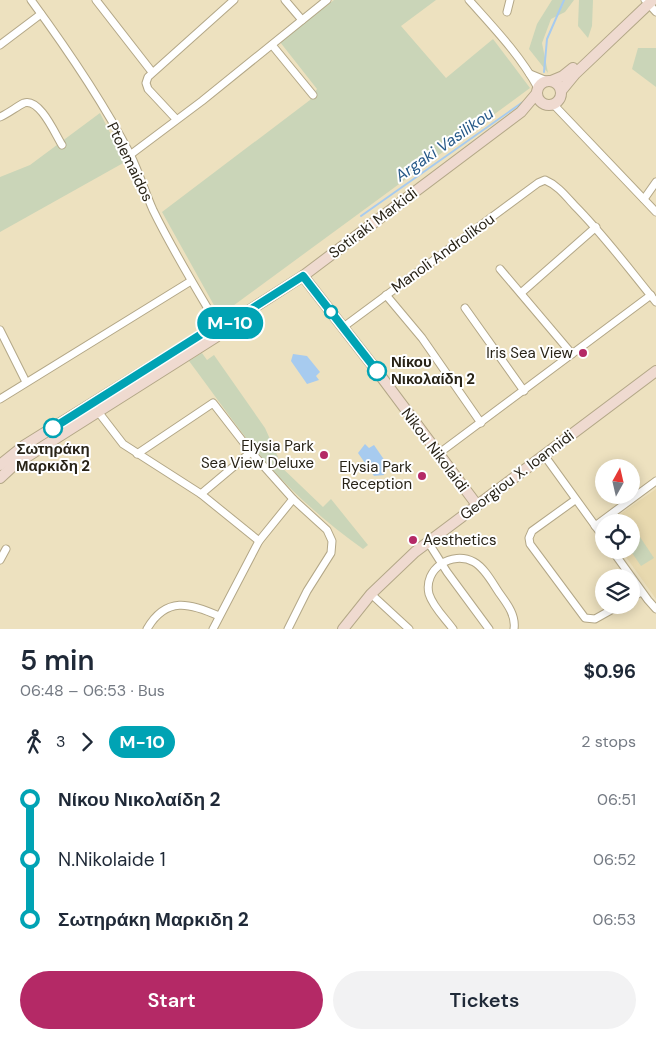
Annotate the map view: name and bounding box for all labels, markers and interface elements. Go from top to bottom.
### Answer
water label: Argaki Vasilikou [390,103,498,187]
street label: Ptolemaidos [102,119,158,205]
street label: Sotiraki Markidi [325,183,421,263]
street label: Manoli Androlikou [387,209,499,297]
unlabelled marker [324,305,338,319]
line badge: M-10 [195,307,265,339]
text: M-10 [207,311,253,335]
place label: Iris Sea View [486,343,574,363]
marker: Iris Sea View [577,347,589,359]
place label: Νίκου Νικολαίδη 2 [391,352,475,389]
marker: Νίκου Νικολαίδη 2 [367,361,387,381]
street label: Nikou Nikolaidi [397,404,473,496]
marker: Σωτηράκη Μαρκιδη 2 [43,418,63,438]
street label: Georgiou X. Ioannidi [456,425,578,525]
place label: Elysia Park Sea View Deluxe [201,436,314,473]
place label: Σωτηράκη Μαρκιδη 2 [16,439,90,476]
marker: Elysia Park Sea View Deluxe [318,449,330,461]
place label: Elysia Park Reception [339,457,412,494]
north arrow [595,459,640,504]
map controls [595,459,640,614]
marker: Elysia Park Reception [416,470,428,482]
button: locate [595,514,640,559]
place label: Aesthetics [423,530,497,550]
marker: Aesthetics [407,534,419,546]
button: layers [595,569,640,614]
text: 5 min [20,642,94,679]
text: $0.96 [584,659,636,684]
text: 06:48 – 06:53 · Bus [20,680,165,701]
icon: walk [20,728,48,756]
icon: forward [73,728,101,756]
text: M-10 [119,730,165,754]
text: 3 [56,731,65,752]
text: 2 stops [581,731,636,752]
text: Νίκου Νικολαίδη 2 [58,787,221,812]
text: 06:51 [597,789,636,810]
text: N.Nikolaide 1 [58,847,166,872]
text: 06:52 [593,849,636,870]
text: Σωτηράκη Μαρκιδη 2 [58,907,249,932]
text: 06:53 [593,909,636,930]
button: Start [20,971,323,1029]
button: Tickets [333,971,636,1029]

